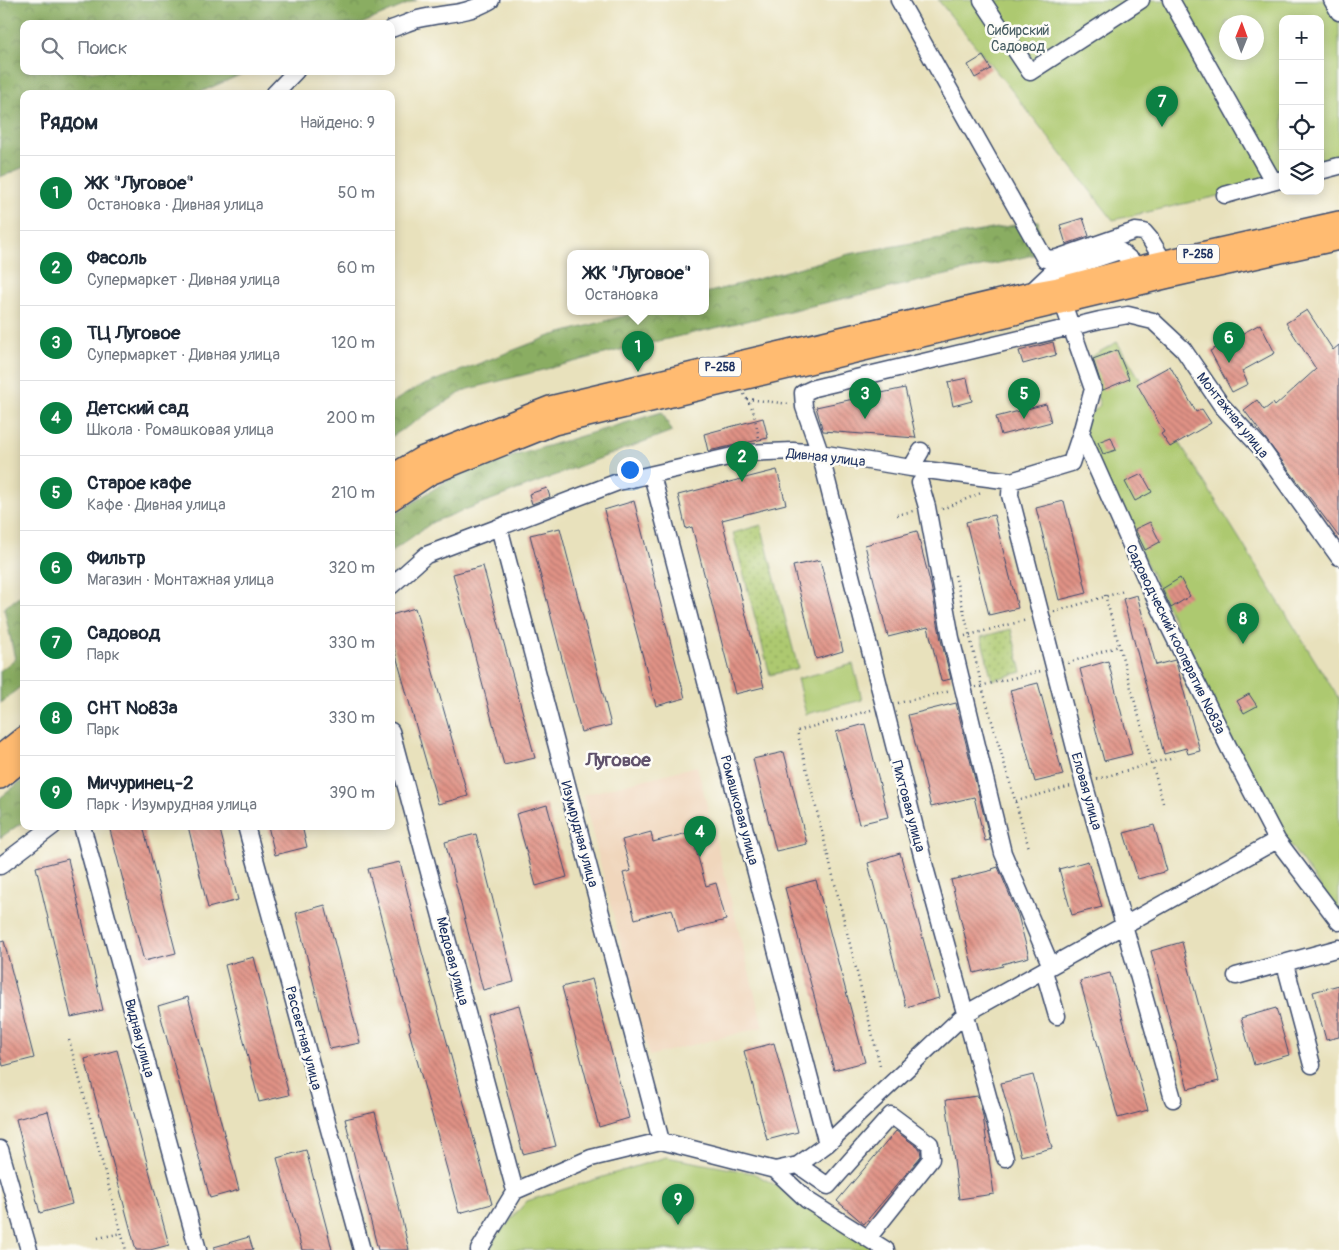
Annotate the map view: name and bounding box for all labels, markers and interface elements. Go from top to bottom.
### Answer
north arrow [1219,15,1264,60]
map controls [1279,15,1324,195]
button: + [1279,15,1324,60]
search box [20,20,395,75]
park label: Сибирский Садовод [986,22,1050,55]
icon: search [38,34,66,62]
text: Поиск [78,36,128,60]
button: − [1279,60,1324,105]
pin: 7 [1146,86,1178,127]
button: locate [1279,105,1324,150]
text: Рядом [40,109,98,136]
text: Найдено: 9 [300,113,375,133]
button: layers [1279,150,1324,195]
text: ЖК "Луговое" [87,171,194,195]
text: 1 [53,183,59,203]
text: 50 m [338,183,375,203]
text: Остановка · Дивная улица [87,195,264,215]
road number: Р-258 [1177,244,1219,264]
text: Фасоль [87,246,147,270]
popup [567,250,709,315]
text: 2 [52,258,60,278]
text: 60 m [337,258,375,278]
text: ЖК "Луговое" [585,261,692,285]
text: Супермаркет · Дивная улица [87,270,280,290]
text: Остановка [585,285,658,305]
text: ТЦ Луговое [87,321,180,345]
pin: 6 [1213,322,1245,363]
pin: 1 [622,331,654,372]
text: 3 [52,333,60,353]
text: 120 m [331,333,375,353]
text: Супермаркет · Дивная улица [87,345,280,365]
road number: Р-258 [699,358,741,377]
street label: Монтажная улица [1193,369,1272,461]
pin: 3 [849,378,881,419]
pin: 5 [1008,378,1040,419]
text: Детский сад [87,396,188,420]
text: 4 [51,408,61,428]
text: 200 m [327,408,375,428]
text: Школа · Ромашковая улица [87,420,274,440]
pin: 2 [726,441,758,482]
street label: Дивная улица [785,445,866,470]
your location [617,457,643,483]
text: Старое кафе [87,471,191,495]
text: 5 [52,483,60,503]
text: 210 m [331,483,375,503]
text: Кафе · Дивная улица [87,495,226,515]
street label: Садоводческий кооператив №83а [1122,542,1229,737]
text: Фильтр [87,546,145,570]
text: 6 [51,558,61,578]
text: 320 m [329,558,375,578]
text: Магазин · Монтажная улица [87,570,274,590]
pin: 8 [1227,603,1259,644]
text: Садовод [87,621,160,645]
text: 7 [52,633,60,653]
text: 330 m [329,633,375,653]
text: Парк [87,645,120,665]
text: СНТ №83а [87,696,177,720]
text: 8 [52,708,60,728]
text: 330 m [329,708,375,728]
text: Парк [87,720,120,740]
district label: Луговое [584,748,651,772]
street label: Еловая улица [1067,750,1106,832]
street label: Ромашковая улица [717,753,762,867]
street label: Пихтовая улица [888,759,929,854]
text: Мичуринец-2 [87,771,194,795]
street label: Изумрудная улица [557,779,602,889]
text: 9 [52,783,60,803]
text: 390 m [329,783,375,803]
text: Парк · Изумрудная улица [87,795,257,815]
pin: 4 [684,816,716,857]
street label: Медовая улица [433,915,472,1007]
street label: Рассветная улица [282,985,326,1092]
street label: Видная улица [121,997,158,1079]
pin: 9 [662,1184,694,1225]

